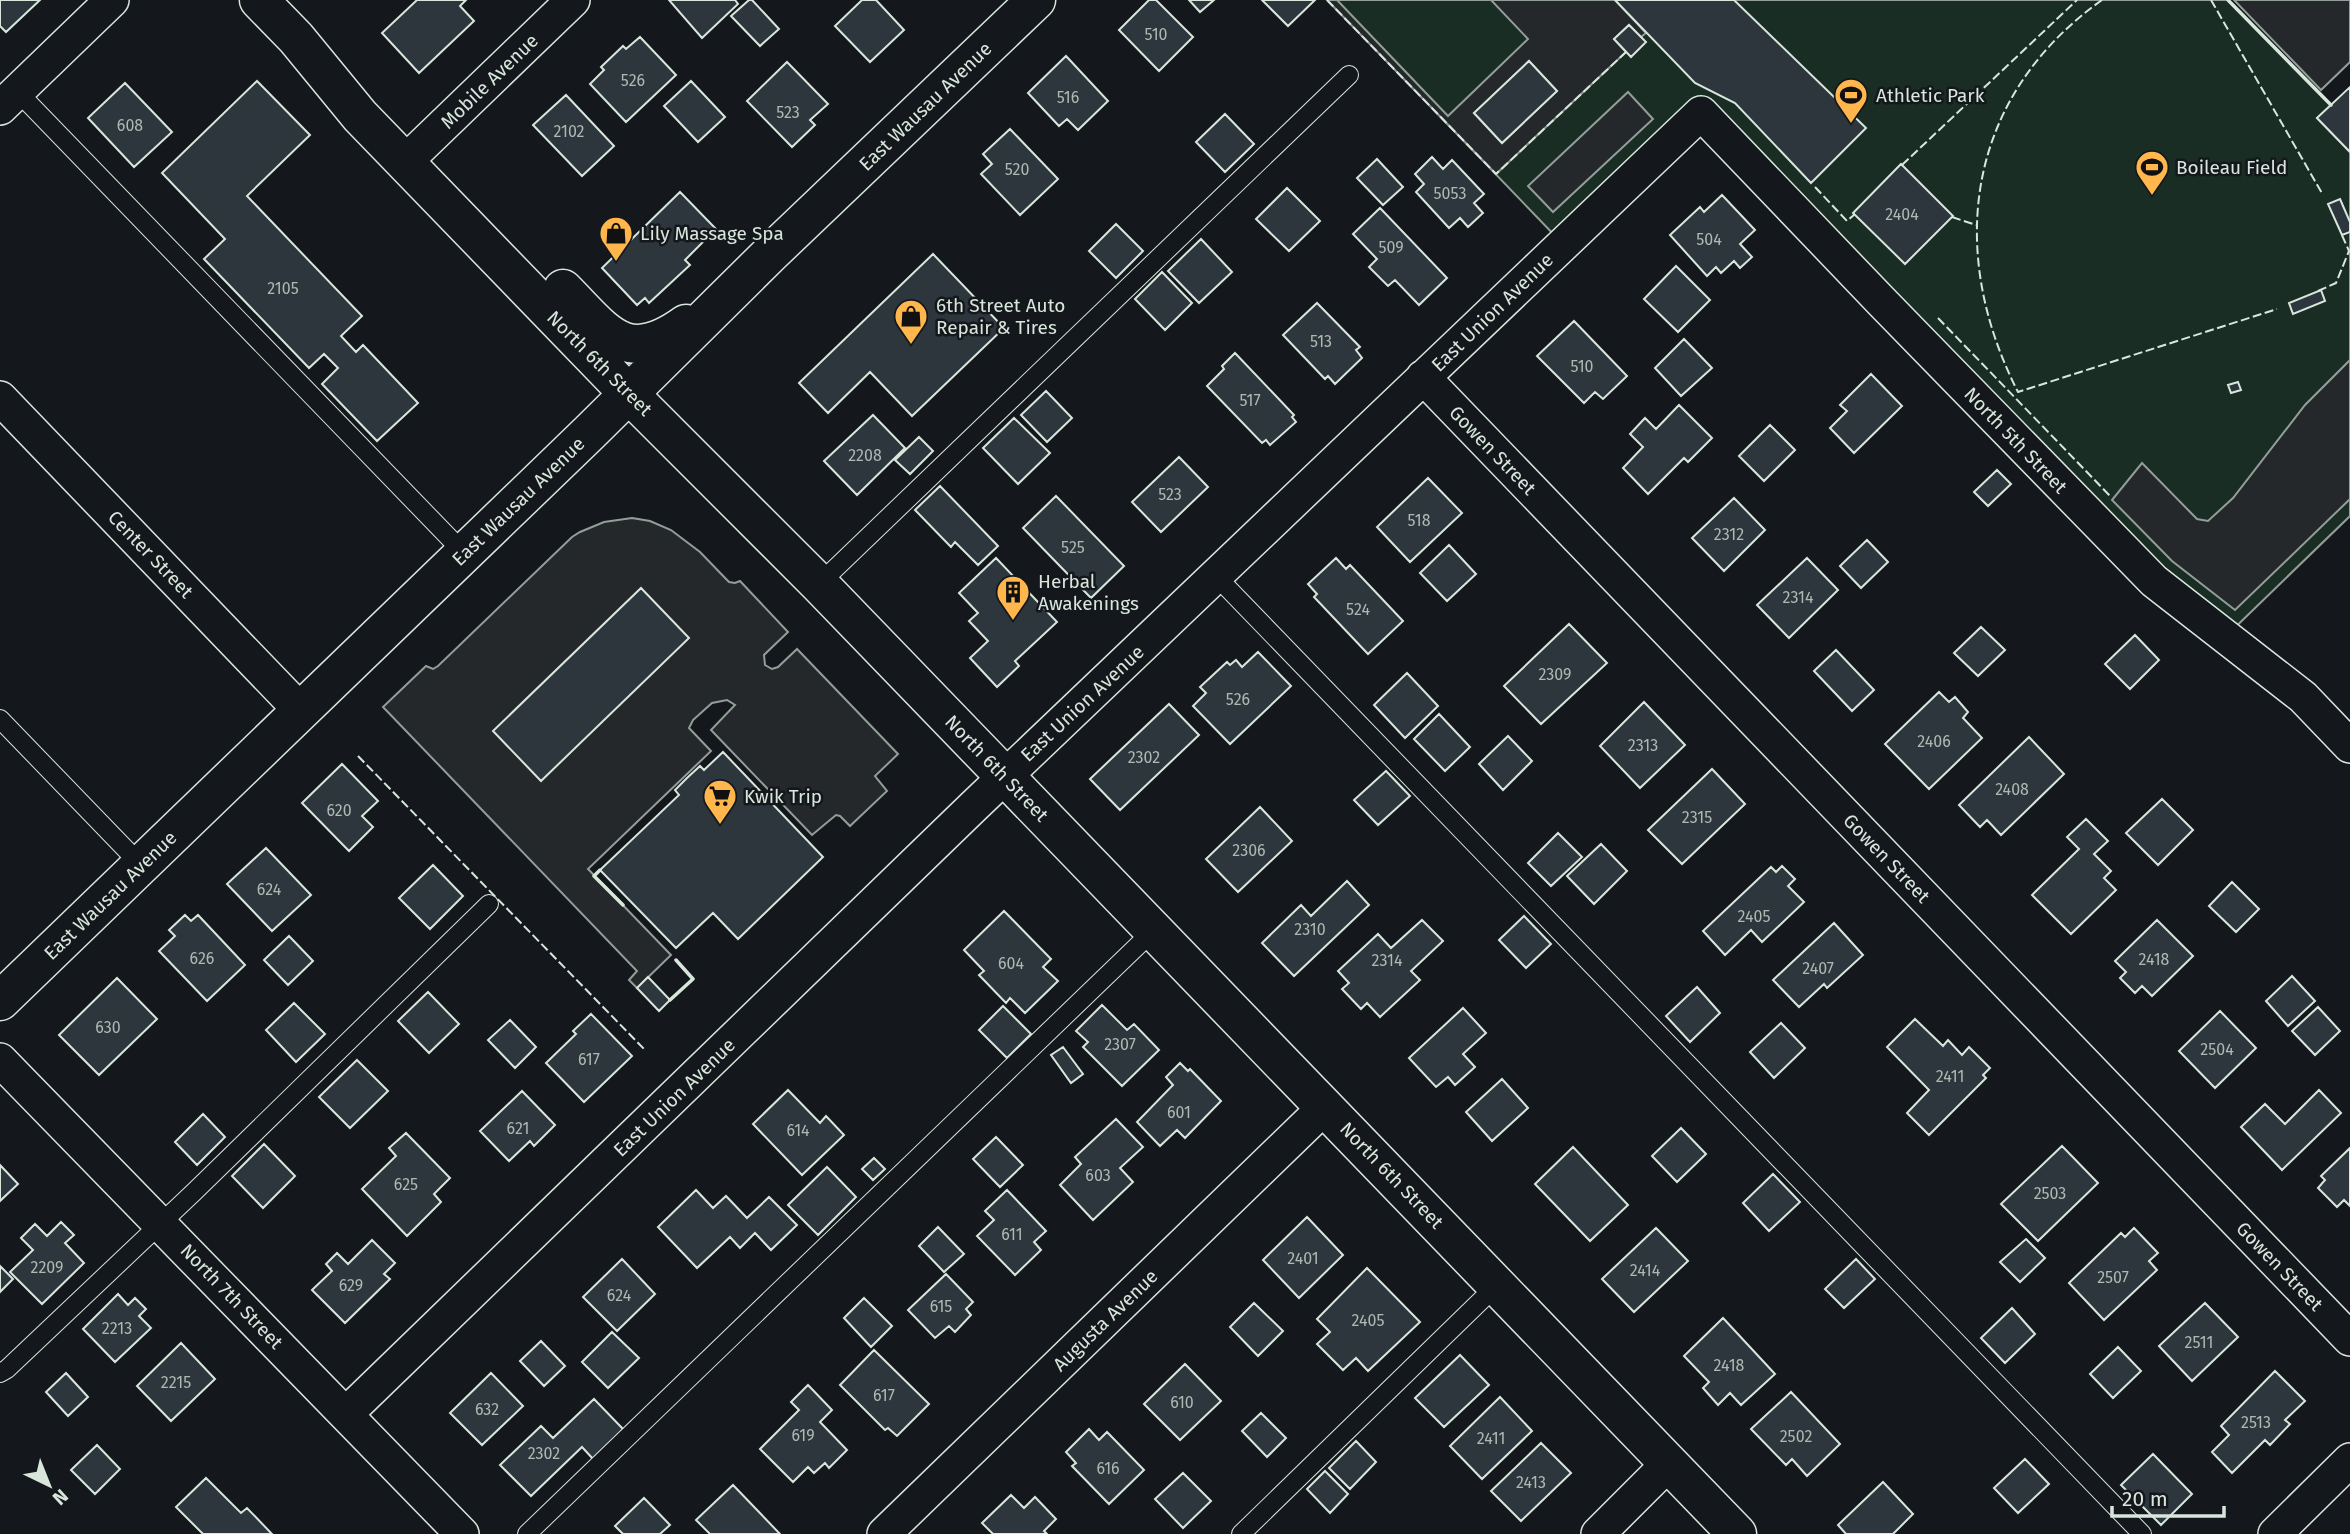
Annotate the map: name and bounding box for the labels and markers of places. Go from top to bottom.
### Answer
sports icon: Athletic Park [1832,76,1870,125]
place label: Athletic Park [1876,84,1985,107]
sports icon: Boileau Field [2133,148,2171,197]
place label: Boileau Field [2176,156,2287,179]
shop icon: Lily Massage Spa [597,214,635,263]
place label: Lily Massage Spa [640,222,784,245]
place label: 6th Street Auto Repair & Tires [936,294,1065,339]
shop icon: 6th Street Auto Repair & Tires [892,297,930,346]
place label: Herbal Awakenings [1038,570,1139,615]
building icon: Herbal Awakenings [994,573,1032,622]
supermarket icon: Kwik Trip [701,777,739,826]
place label: Kwik Trip [744,785,822,808]

